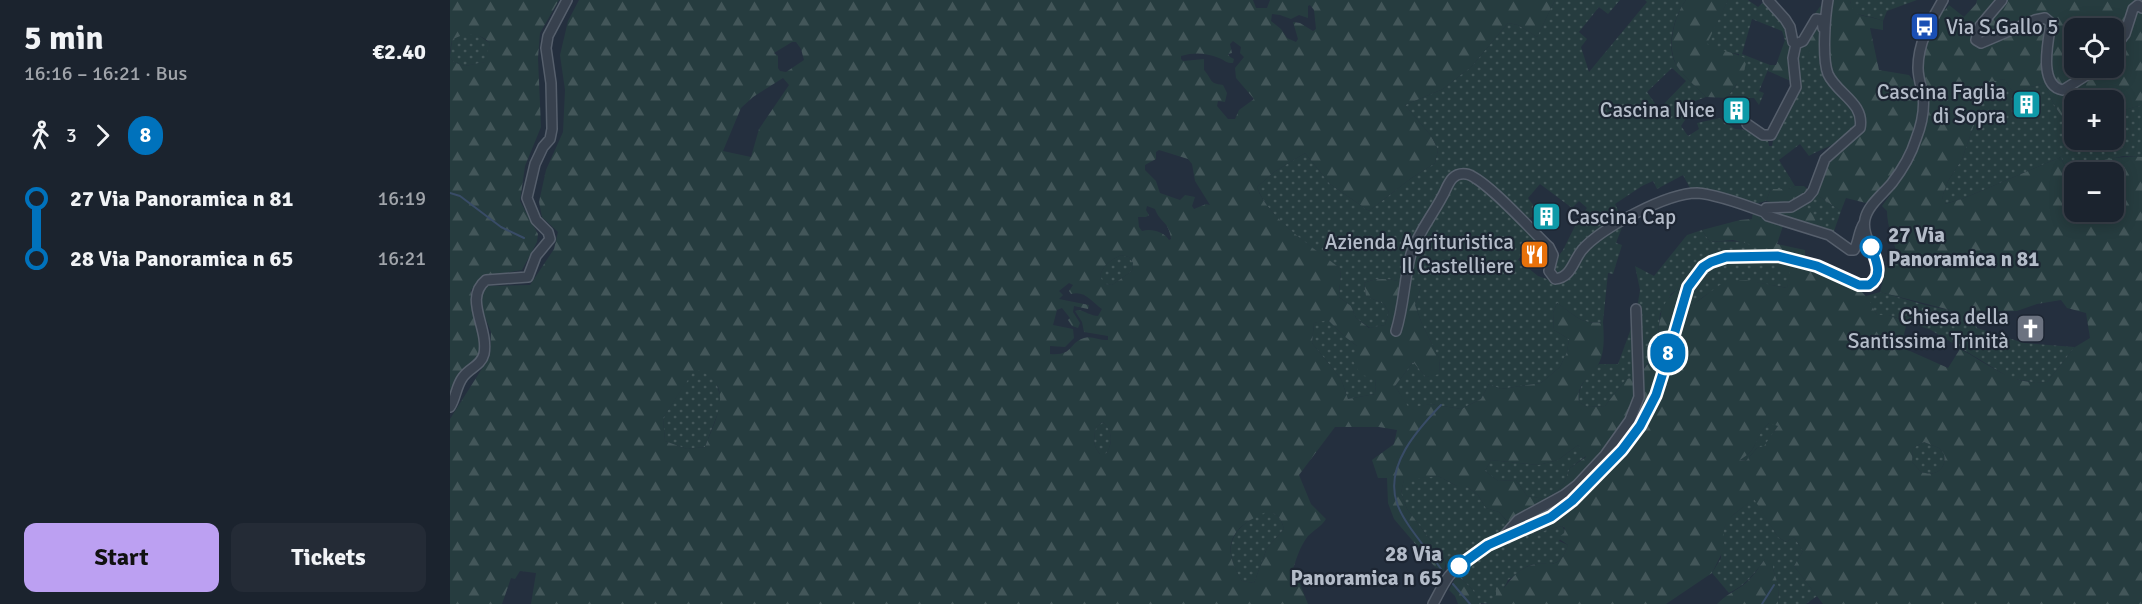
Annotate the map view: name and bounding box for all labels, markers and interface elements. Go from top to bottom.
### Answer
bus stop icon: Via S.Gallo 5 [1909,11,1941,43]
place label: Via S.Gallo 5 [1946,14,2059,40]
text: 5 min [24,18,104,59]
map controls [2064,18,2124,222]
button: locate [2064,18,2124,78]
text: €2.40 [372,38,426,65]
text: 16:16 – 16:21 · Bus [24,61,187,86]
place label: Cascina Faglia di Sopra [1877,79,2006,129]
building icon: Cascina Faglia di Sopra [2011,88,2043,120]
button: + [2064,90,2124,150]
building icon: Cascina Nice [1720,94,1752,126]
place label: Cascina Nice [1600,97,1715,123]
icon: walk [24,119,57,152]
icon: forward [86,119,119,152]
text: 8 [140,122,151,148]
text: 3 [66,123,77,148]
button: − [2064,162,2124,222]
text: 27 Via Panoramica n 81 [70,185,293,212]
text: 16:19 [377,186,426,211]
building icon: Cascina Cap [1530,201,1562,233]
place label: Cascina Cap [1567,204,1676,230]
place label: 27 Via Panoramica n 81 [1888,222,2039,272]
place label: Azienda Agrituristica Il Castelliere [1325,229,1514,279]
marker: 27 Via Panoramica n 81 [1860,236,1882,258]
restaurant icon: Azienda Agrituristica Il Castelliere [1519,238,1551,270]
text: 28 Via Panoramica n 65 [70,245,293,272]
text: 16:21 [377,246,426,271]
place label: Chiesa della Santissima Trinità [1848,304,2009,354]
church icon: Chiesa della Santissima Trinità [2014,313,2046,345]
line badge: 8 [1648,334,1688,372]
text: 8 [1662,340,1674,366]
button: Start [24,523,219,592]
button: Tickets [231,523,426,592]
place label: 28 Via Panoramica n 65 [1291,541,1442,591]
marker: 28 Via Panoramica n 65 [1448,555,1470,577]

